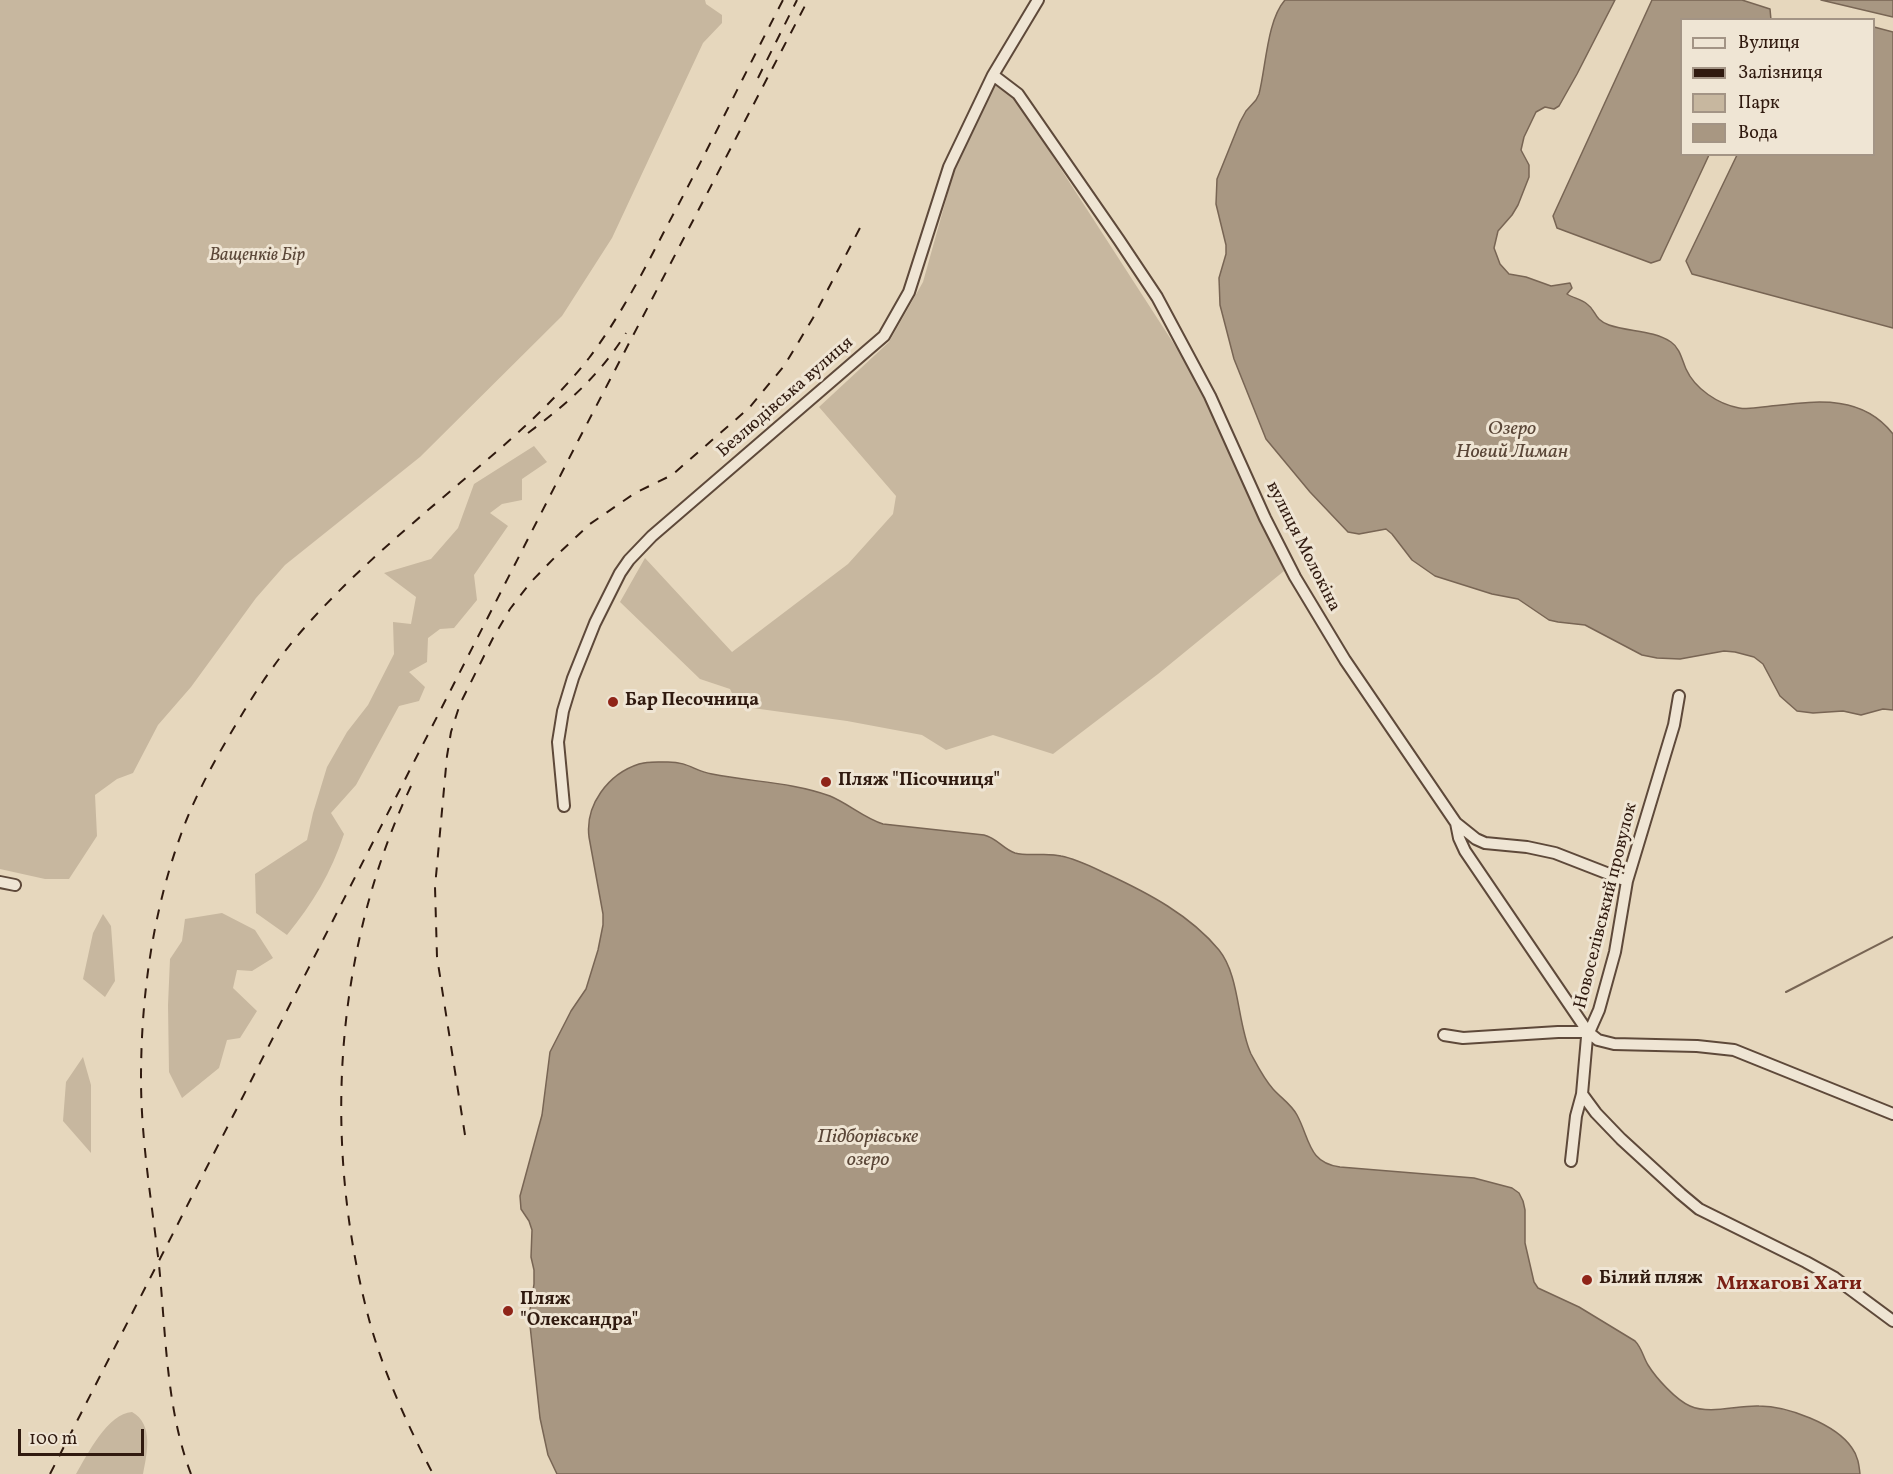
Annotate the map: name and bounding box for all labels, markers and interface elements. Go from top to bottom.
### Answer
legend [1680,18,1875,156]
text: Вулиця [1738,31,1800,56]
text: Залізниця [1738,61,1823,86]
text: Парк [1738,91,1780,116]
text: Вода [1738,121,1778,146]
park label: Ващенків Бір [209,246,305,268]
street label: Безлюдівська вулиця [713,333,859,463]
water label: Озеро Новий Лиман [1456,418,1568,465]
street label: вулиця Молокіна [1260,478,1344,616]
place label: Бар Песочница [625,691,759,713]
marker: Бар Песочница [606,695,620,709]
place label: Пляж "Пісочниця" [838,771,1000,793]
marker: Пляж "Пісочниця" [819,775,833,789]
street label: Новоселівський провулок [1571,801,1643,1011]
water label: Підборівське озеро [818,1126,918,1173]
place label: Білий пляж [1599,1269,1703,1291]
marker: Білий пляж [1580,1273,1594,1287]
district label: Михагові Хати [1716,1273,1862,1297]
place label: Пляж "Олександра" [520,1290,638,1332]
marker: Пляж "Олександра" [501,1304,515,1318]
scale bar [21,1417,147,1455]
text: 100 m [29,1427,78,1452]

